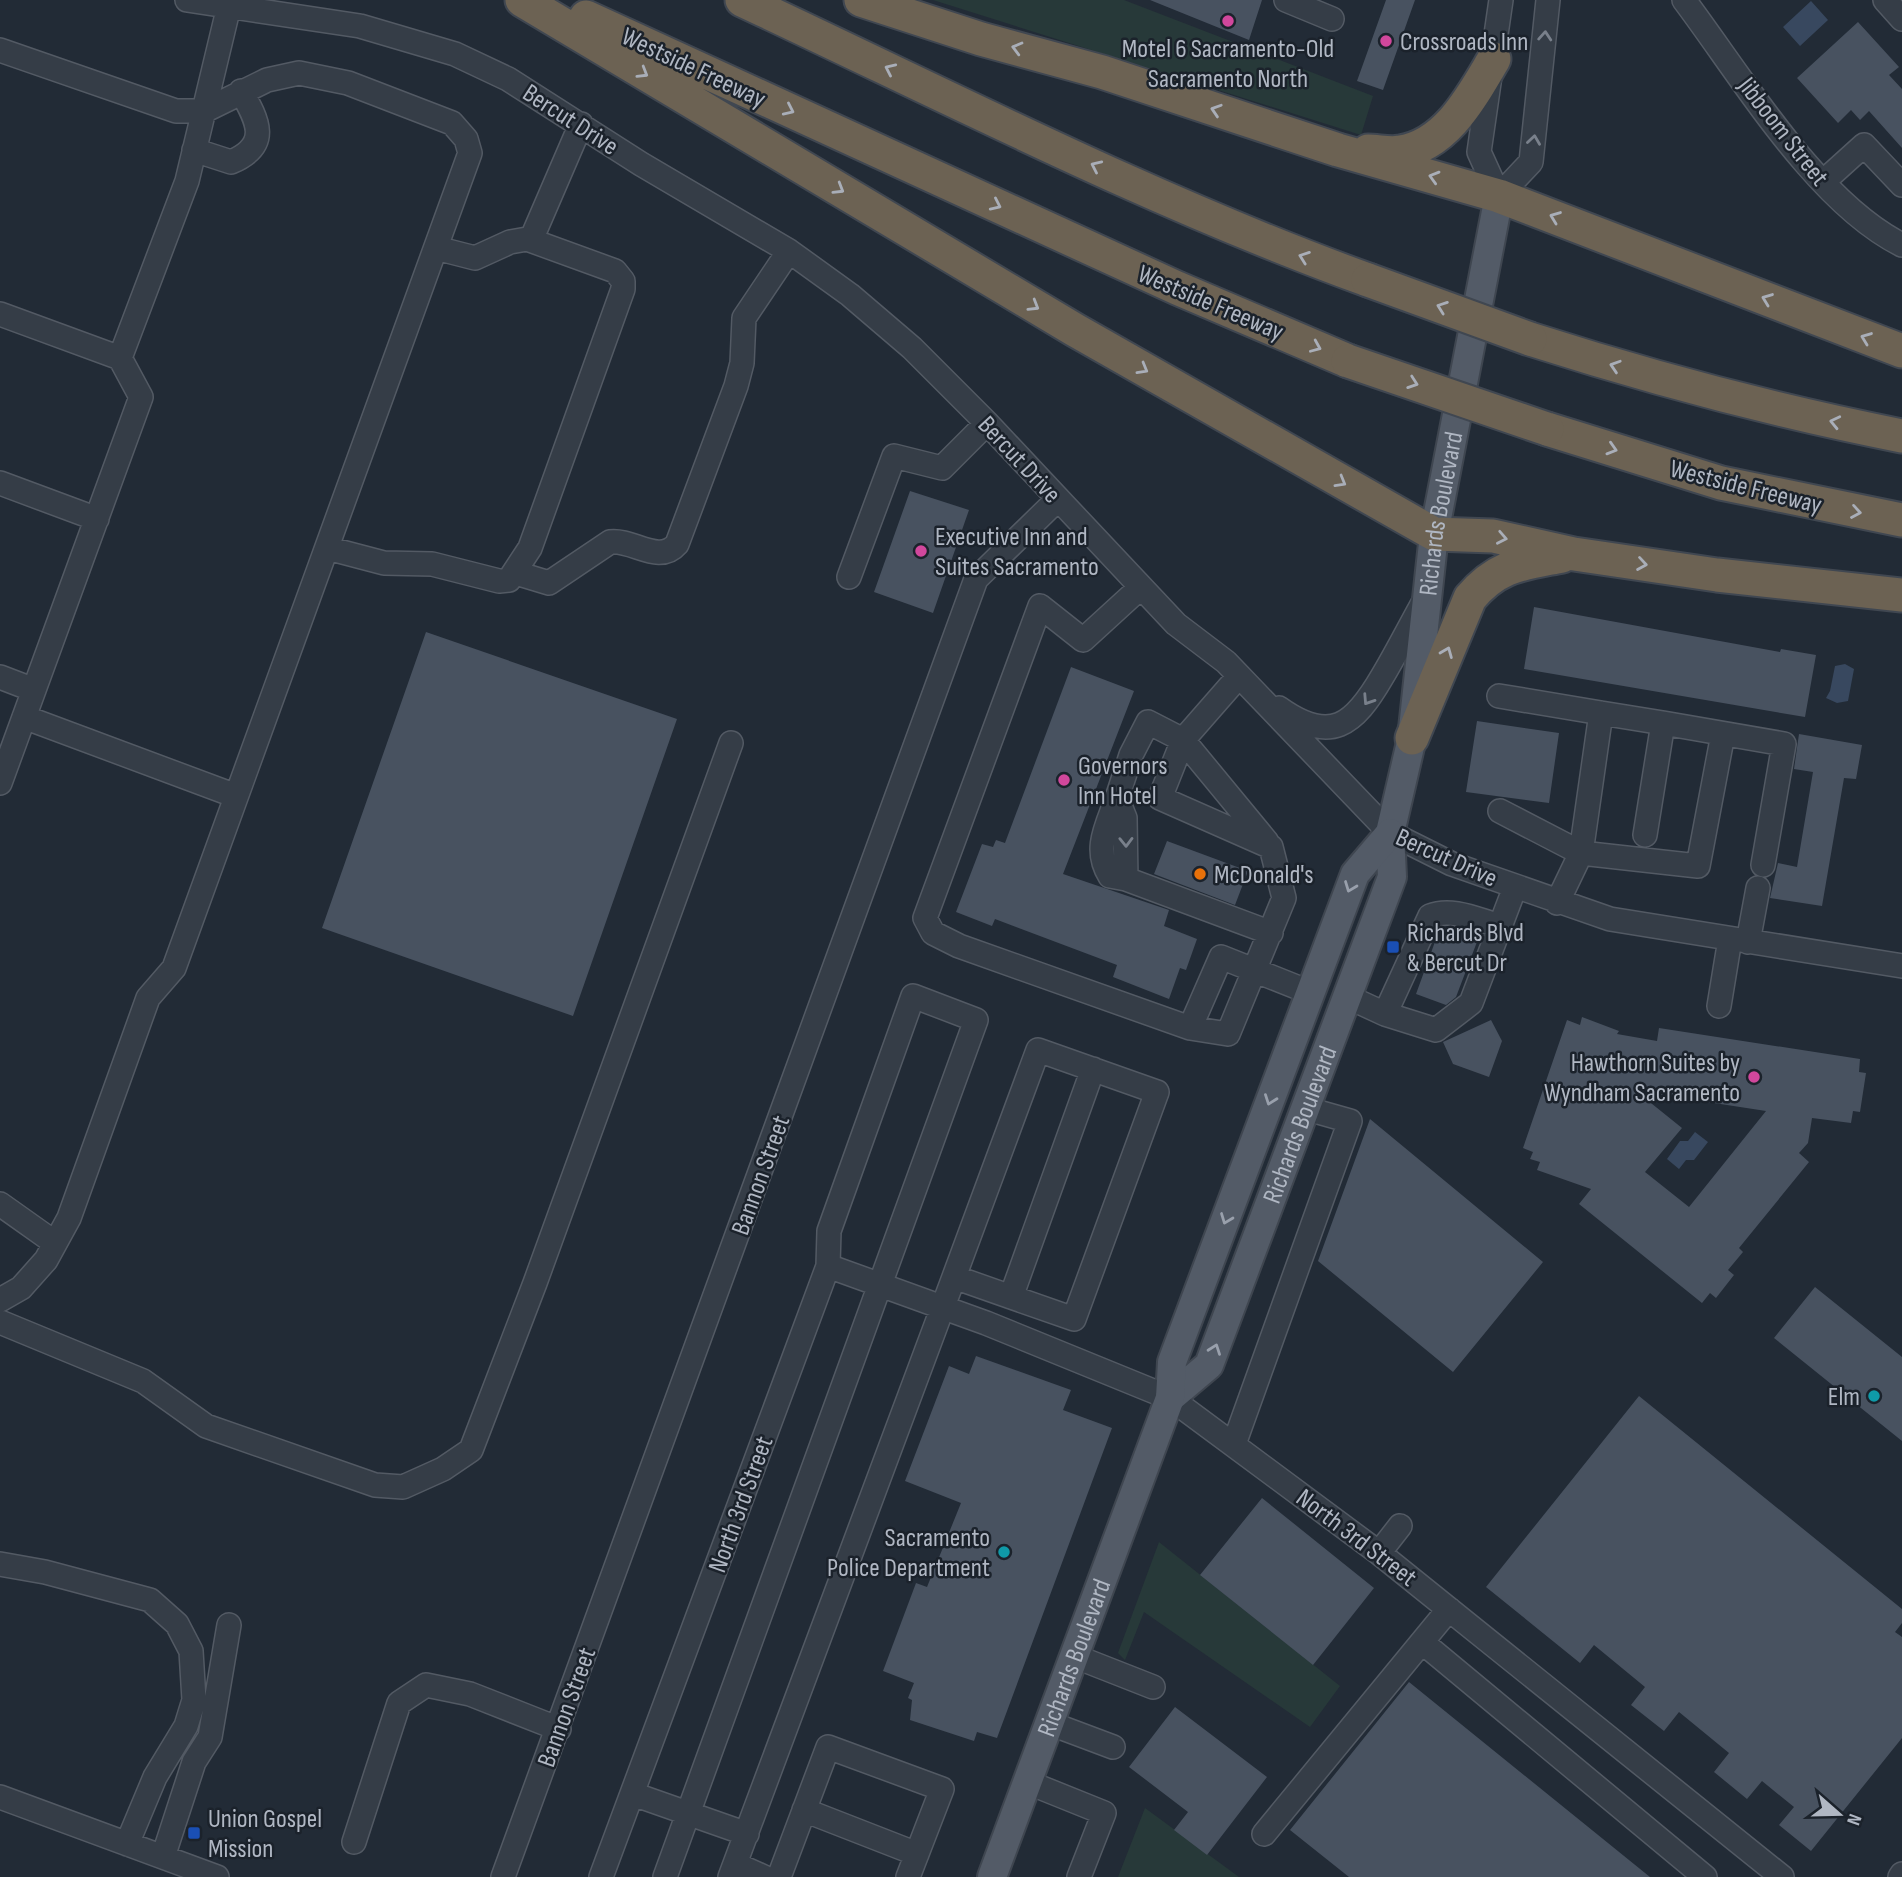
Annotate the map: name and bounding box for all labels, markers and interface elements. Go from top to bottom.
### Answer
marker: Motel 6 Sacramento-Old Sacramento North [1220,13,1236,29]
street label: Westside Freeway [616,21,770,115]
place label: Crossroads Inn [1400,27,1528,58]
one-way arrow [1537,30,1552,41]
marker: Crossroads Inn [1378,33,1394,49]
place label: Motel 6 Sacramento-Old Sacramento North [1122,34,1334,95]
one-way arrow [1011,42,1023,56]
one-way arrow [884,63,897,77]
one-way arrow [636,64,649,77]
street label: Jibboom Street [1730,71,1835,192]
street label: Bercut Drive [517,78,624,163]
one-way arrow [782,102,794,116]
one-way arrow [1211,104,1223,118]
one-way arrow [1526,134,1541,146]
one-way arrow [1090,160,1103,174]
one-way arrow [1428,171,1440,186]
one-way arrow [831,181,844,194]
one-way arrow [989,197,1001,211]
one-way arrow [1549,212,1561,226]
one-way arrow [1298,251,1310,265]
street label: Westside Freeway [1133,259,1288,348]
one-way arrow [1762,294,1774,308]
one-way arrow [1027,298,1039,311]
one-way arrow [1437,301,1449,315]
one-way arrow [1861,332,1873,346]
one-way arrow [1309,339,1321,353]
one-way arrow [1609,360,1621,374]
one-way arrow [1136,361,1149,374]
one-way arrow [1406,375,1419,389]
street label: Bercut Drive [971,410,1067,510]
one-way arrow [1829,416,1841,431]
street label: Richards Boulevard [1413,429,1470,597]
one-way arrow [1606,441,1618,456]
street label: Westside Freeway [1666,454,1825,521]
one-way arrow [1333,473,1346,486]
one-way arrow [1850,504,1862,519]
place label: Executive Inn and Suites Sacramento [935,522,1099,583]
one-way arrow [1496,530,1508,545]
marker: Executive Inn and Suites Sacramento [913,543,929,559]
one-way arrow [1636,556,1648,571]
one-way arrow [1439,647,1453,659]
one-way arrow [1364,692,1376,705]
place label: Governors Inn Hotel [1078,751,1168,812]
marker: Governors Inn Hotel [1056,772,1072,788]
street label: Bercut Drive [1391,822,1502,894]
one-way arrow [1118,836,1133,847]
place label: McDonald's [1214,860,1314,891]
marker: McDonald's [1192,866,1208,882]
one-way arrow [1344,881,1358,893]
place label: Richards Blvd & Bercut Dr [1407,918,1524,979]
marker: Richards Blvd & Bercut Dr [1385,939,1401,955]
street label: Richards Boulevard [1257,1042,1344,1208]
place label: Hawthorn Suites by Wyndham Sacramento [1544,1048,1740,1109]
marker: Hawthorn Suites by Wyndham Sacramento [1746,1069,1762,1085]
one-way arrow [1264,1094,1278,1106]
street label: Bannon Street [725,1111,797,1239]
one-way arrow [1220,1213,1234,1225]
one-way arrow [1207,1343,1221,1355]
place label: Elm [1828,1382,1860,1413]
marker: Elm [1866,1388,1882,1404]
street label: North 3rd Street [702,1432,780,1577]
street label: North 3rd Street [1290,1483,1422,1594]
place label: Sacramento Police Department [827,1523,990,1584]
marker: Sacramento Police Department [996,1544,1012,1560]
street label: Richards Boulevard [1032,1575,1118,1741]
street label: Bannon Street [531,1643,603,1771]
north arrow [1804,1779,1874,1849]
place label: Union Gospel Mission [208,1804,322,1865]
text: N [1841,1811,1866,1828]
marker: Union Gospel Mission [186,1825,202,1841]

